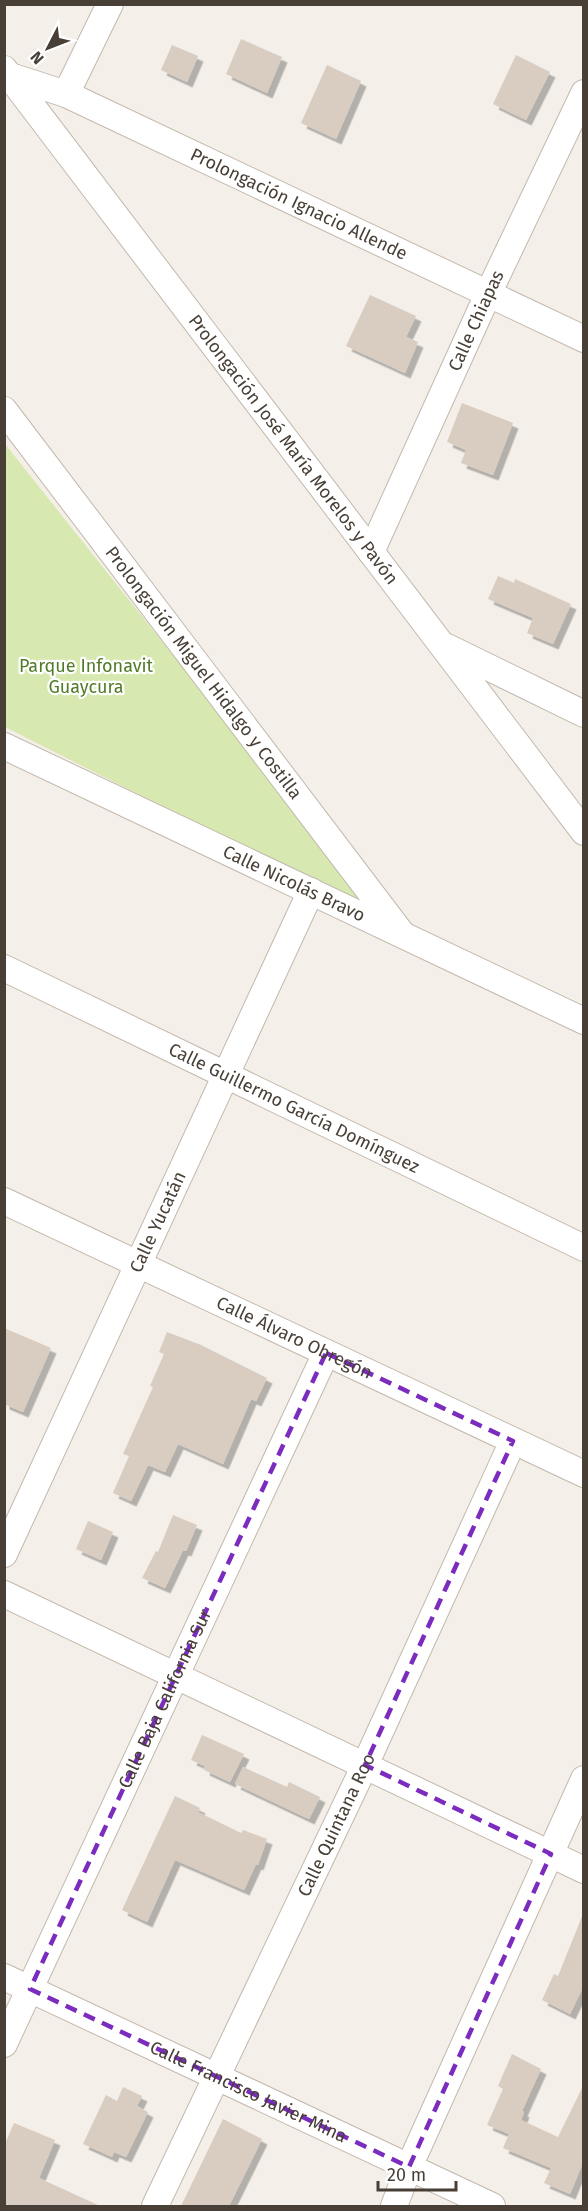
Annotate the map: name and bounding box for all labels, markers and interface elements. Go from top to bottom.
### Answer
north arrow [18,18,78,78]
text: N [27,47,48,68]
street label: Prolongación Ignacio Allende [187,143,411,265]
street label: Calle Chiapas [443,267,509,375]
street label: Prolongación José María Morelos y Pavón [184,310,403,589]
street label: Prolongación Miguel Hidalgo y Costilla [101,542,307,804]
park label: Parque Infonavit Guaycura [19,655,154,698]
street label: Calle Nicolás Bravo [219,840,369,927]
street label: Calle Guillermo García Domínguez [165,1038,423,1178]
street label: Calle Yucatán [125,1168,191,1276]
street label: Calle Álvaro Obregón [213,1292,376,1384]
street label: Calle Baja California Sur [114,1605,216,1792]
street label: Calle Quintana Roo [293,1750,380,1900]
street label: Calle Francisco Javier Mina [146,2036,350,2147]
scale bar [378,2154,456,2192]
text: 20 m [387,2164,426,2186]

